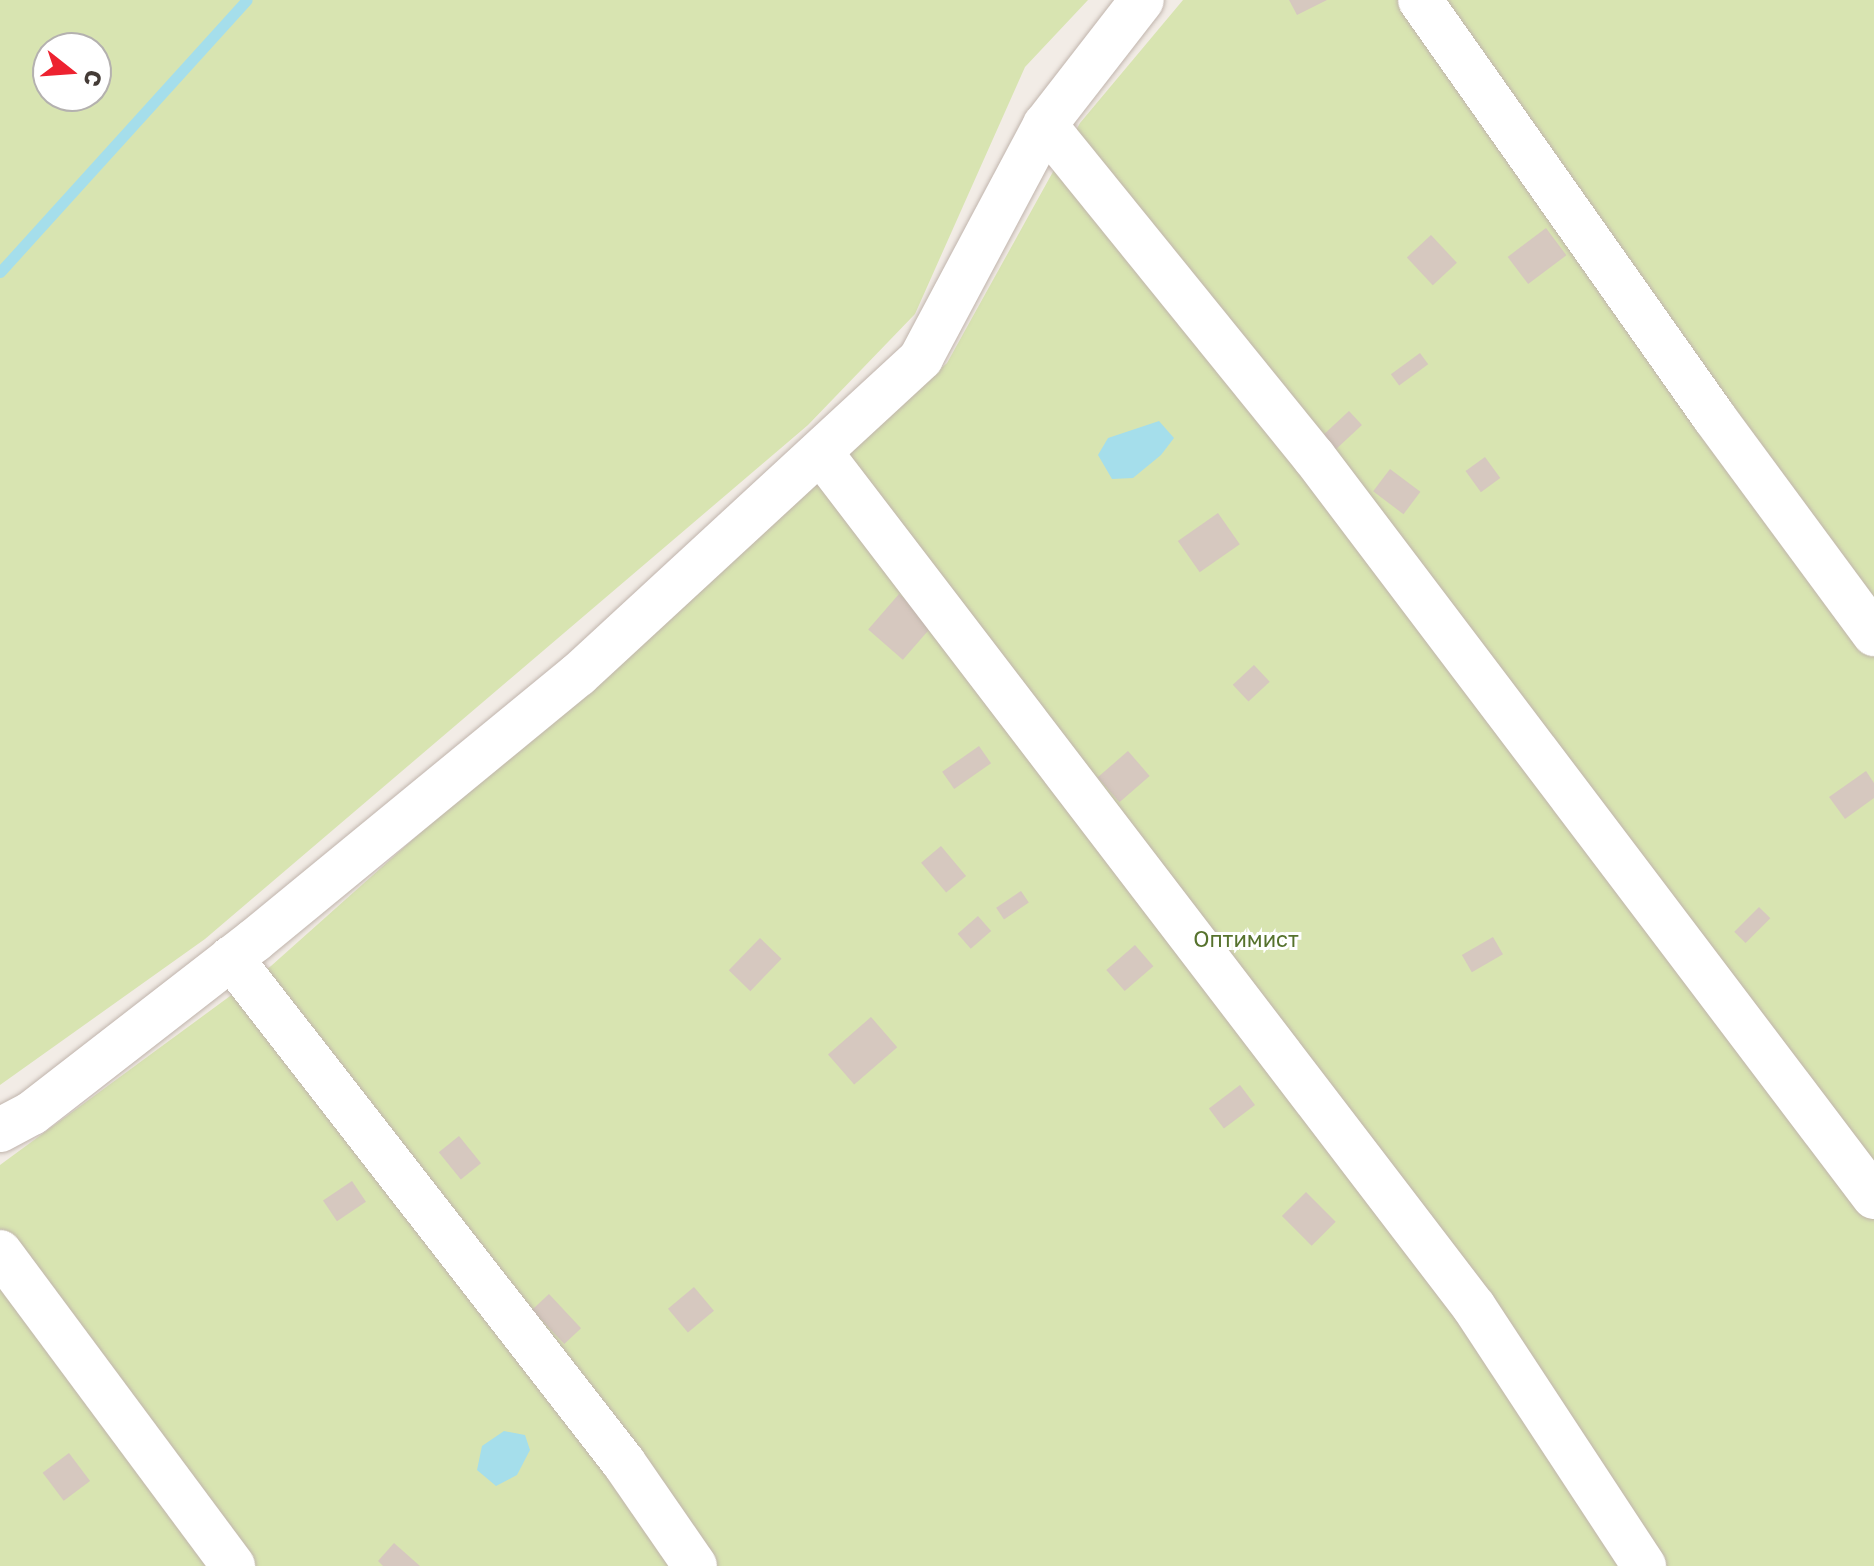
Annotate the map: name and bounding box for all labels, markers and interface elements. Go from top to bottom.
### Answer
north arrow [32,32,112,112]
text: С [78,67,109,90]
park label: Оптимист [1193,926,1299,952]

